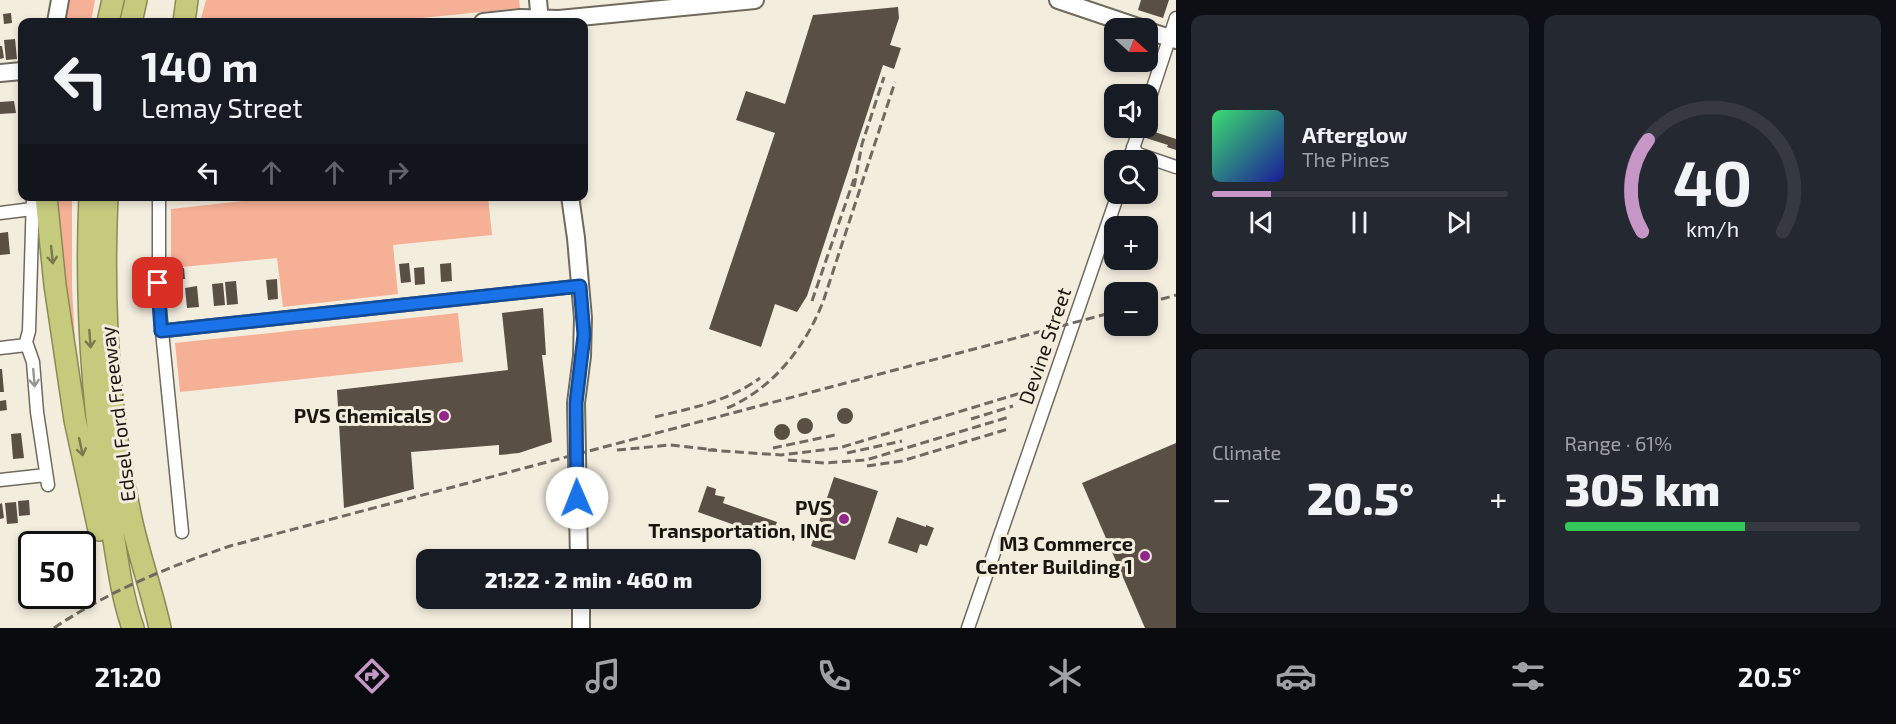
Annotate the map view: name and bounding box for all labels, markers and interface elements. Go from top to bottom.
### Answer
north arrow [1104,18,1158,72]
map controls [1104,18,1158,336]
text: 140 m [141,40,258,90]
icon: left [42,42,120,120]
button: sound [1104,84,1158,138]
text: Lemay Street [141,91,303,123]
text: Afterglow [1302,121,1407,147]
text: 40 [1673,144,1752,219]
text: The Pines [1302,147,1390,171]
button: search [1104,150,1158,204]
icon: left [192,156,225,189]
icon: ahead [255,156,288,189]
icon: ahead [318,156,351,189]
icon: right [381,156,414,189]
icon: previous [1245,206,1278,239]
icon: pause [1343,206,1376,239]
icon: next [1442,206,1475,239]
button: + [1104,216,1158,270]
text: km/h [1686,216,1739,241]
one-way arrow [47,244,58,264]
pin [132,257,183,308]
icon: arrive [141,266,174,299]
button: − [1104,282,1158,336]
street label: Devine Street [1013,284,1075,407]
street label: Edsel Ford Freeway [94,325,140,503]
one-way arrow [84,328,95,348]
one-way arrow [29,367,40,387]
place label: PVS Chemicals [294,403,432,427]
marker: PVS Chemicals [437,409,451,423]
text: Range · 61% [1565,431,1672,455]
one-way arrow [76,437,87,457]
text: Climate [1212,440,1281,464]
text: 305 km [1565,461,1720,515]
position arrow [545,466,609,530]
text: 20.5° [1307,470,1414,524]
text: − [1212,478,1231,518]
text: + [1489,478,1508,518]
place label: PVS Transportation, INC [648,495,832,542]
marker: PVS Transportation, INC [837,512,851,526]
speed limit sign: 50 [18,531,96,609]
place label: M3 Commerce Center Building 1 [975,531,1133,578]
marker: M3 Commerce Center Building 1 [1138,549,1152,563]
text: 21:22 · 2 min · 460 m [485,566,692,592]
icon: directions [351,655,393,697]
icon: music [582,655,624,697]
icon: phone [813,655,855,697]
icon: climate [1044,655,1086,697]
icon: car [1275,655,1317,697]
icon: filters [1507,655,1549,697]
text: 21:20 [95,660,162,692]
text: 20.5° [1738,660,1801,692]

